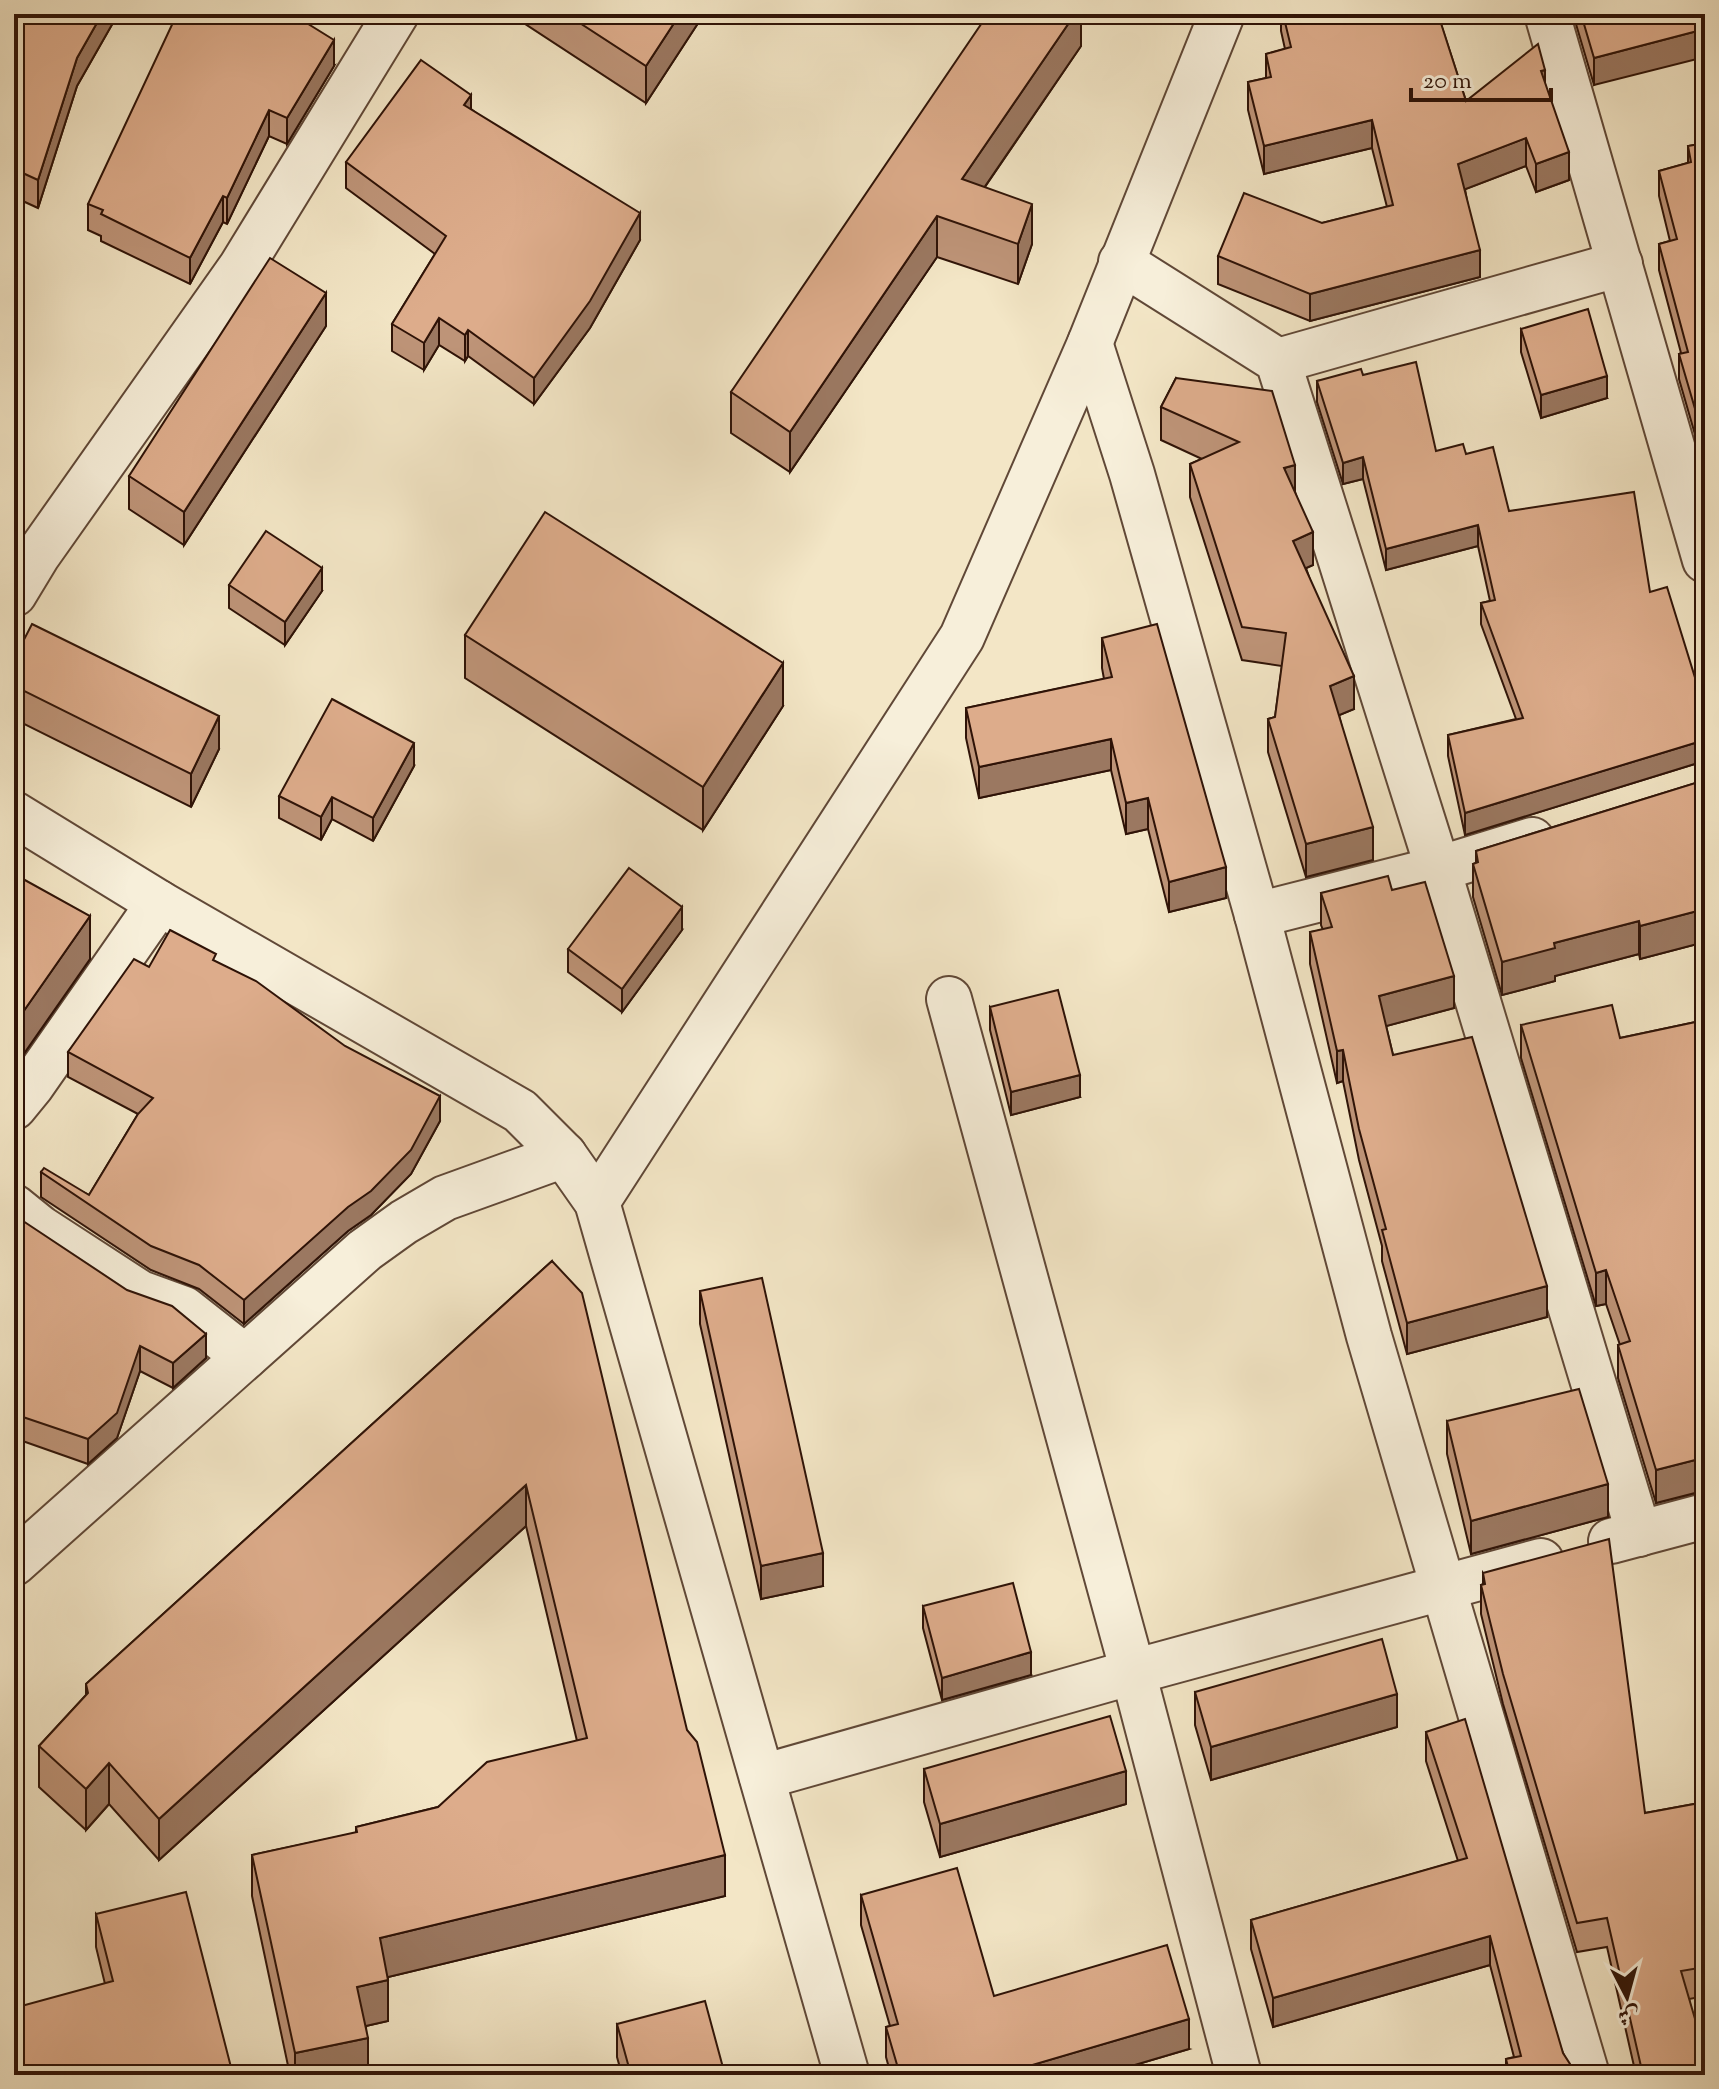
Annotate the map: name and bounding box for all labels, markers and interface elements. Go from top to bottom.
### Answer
scale bar [1411,52,1551,102]
text: 20 m [1423,65,1472,99]
north arrow [1587,1957,1667,2037]
text: ش [1616,1997,1641,2031]

